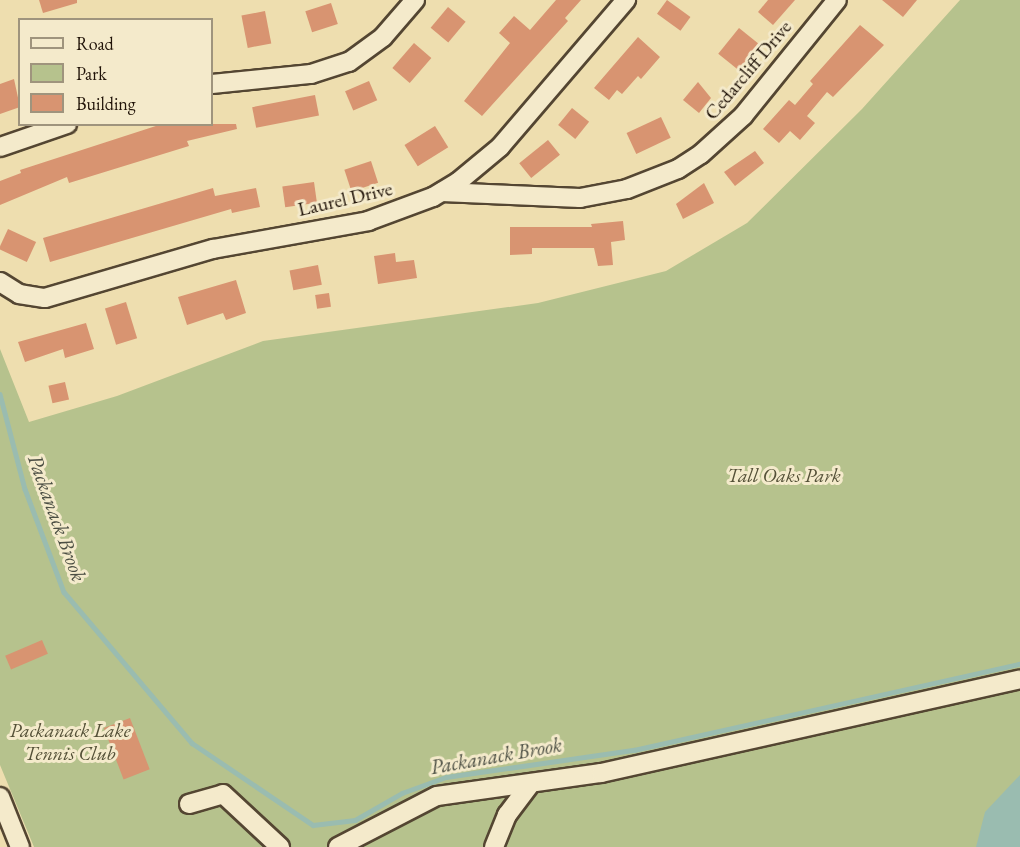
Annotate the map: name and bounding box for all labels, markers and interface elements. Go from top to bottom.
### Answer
street label: Cedarcliff Drive [699,15,797,125]
legend [18,18,213,126]
text: Road [76,32,114,55]
text: Park [76,62,107,85]
text: Building [76,92,136,115]
street label: Laurel Drive [295,176,395,222]
water label: Packanack Brook [22,451,92,585]
park label: Tall Oaks Park [727,463,841,487]
park label: Packanack Lake Tennis Club [10,718,130,765]
water label: Packanack Brook [428,732,564,780]

